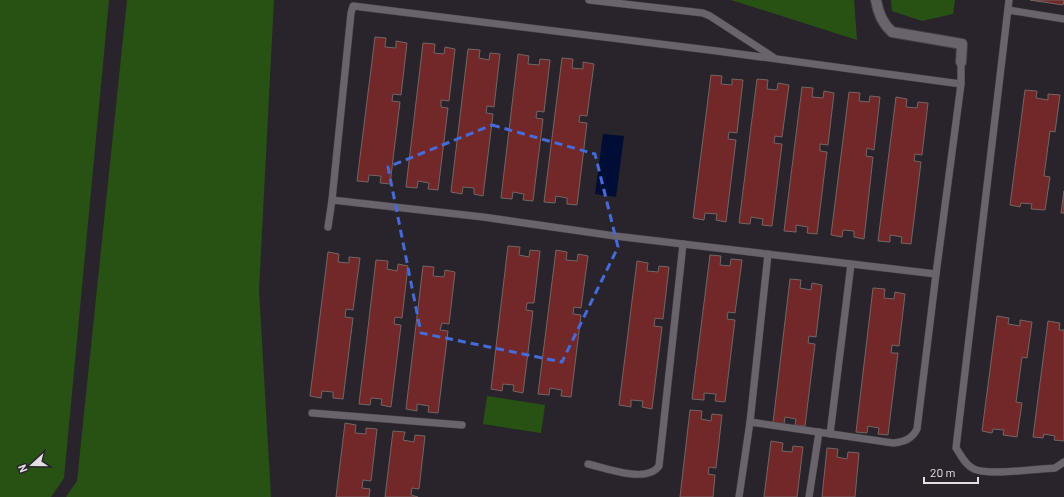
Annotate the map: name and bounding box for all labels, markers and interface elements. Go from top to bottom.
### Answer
north arrow [12,445,52,485]
scale bar [924,459,978,485]
text: N [15,463,30,475]
text: 20 m [930,465,956,479]

